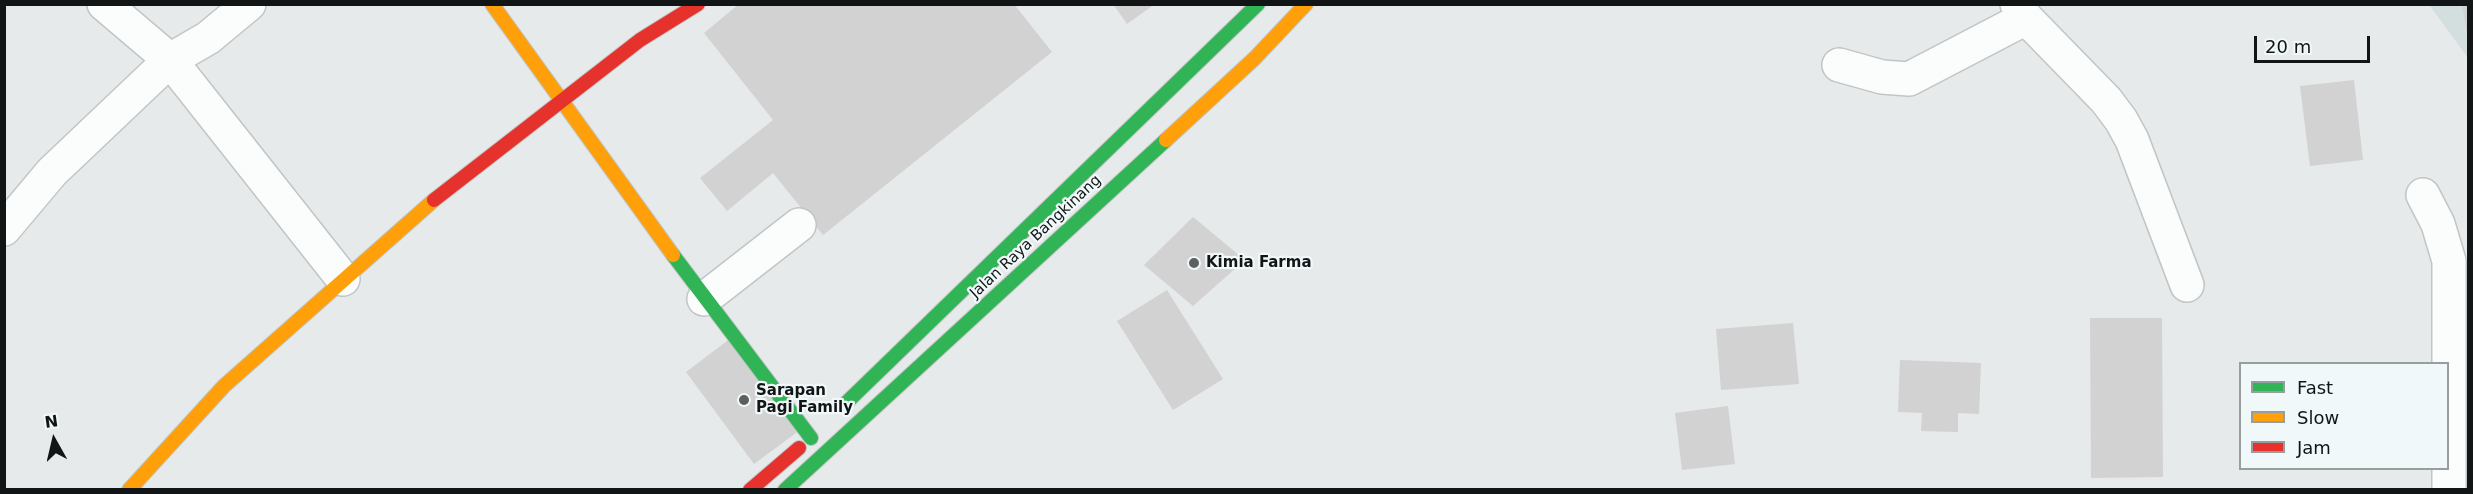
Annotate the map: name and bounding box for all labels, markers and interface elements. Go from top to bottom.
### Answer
scale bar [2257,24,2372,62]
text: 20 m [2265,36,2311,57]
street label: Jalan Raya Bangkinang [967,172,1105,302]
place label: Kimia Farma [1206,254,1312,272]
marker: Kimia Farma [1187,256,1201,270]
legend [2239,362,2449,470]
text: Fast [2297,377,2333,398]
place label: Sarapan Pagi Family [756,382,853,417]
marker: Sarapan Pagi Family [737,393,751,407]
text: Slow [2297,407,2339,428]
north arrow [24,410,84,470]
text: N [43,411,59,432]
text: Jam [2297,437,2331,458]

